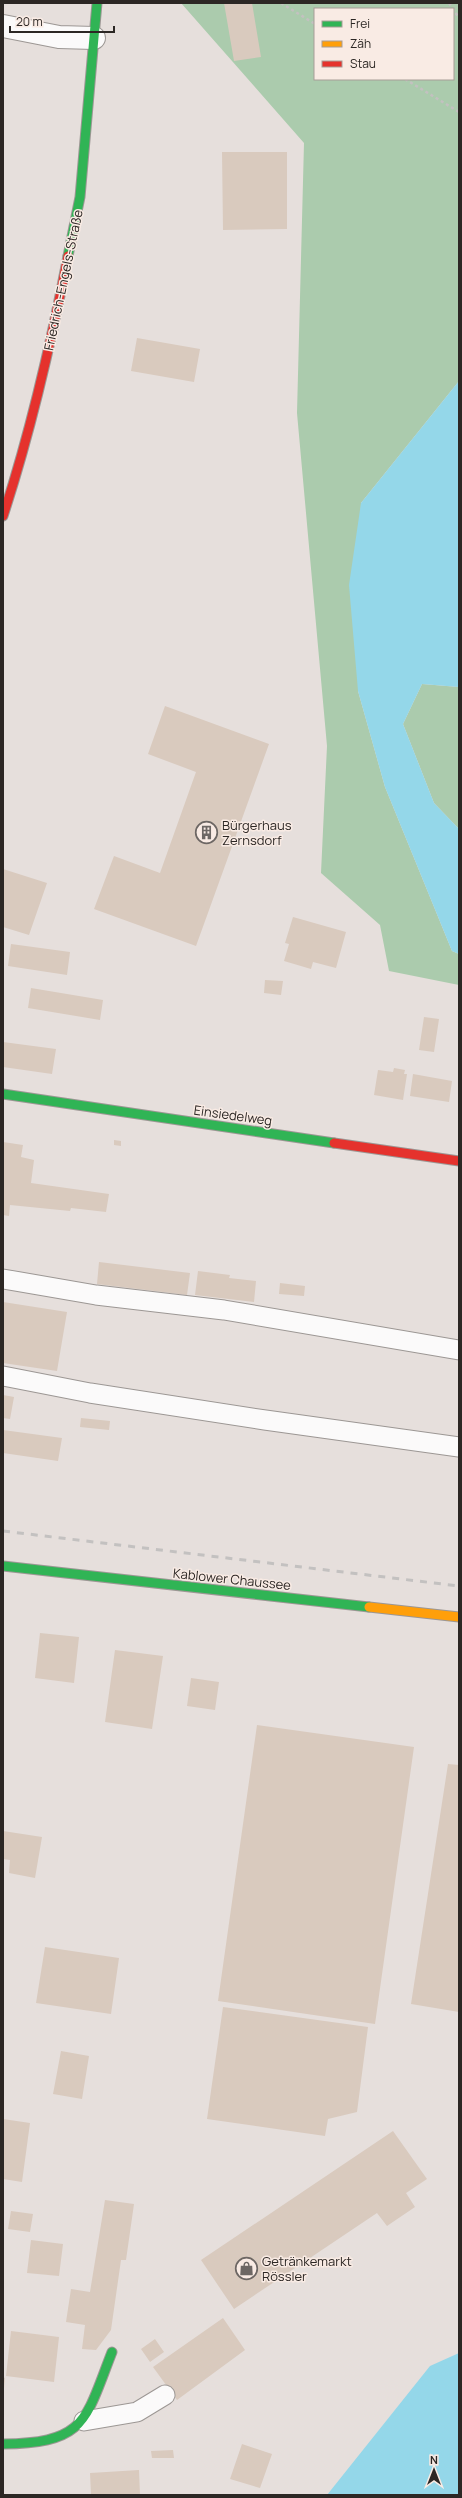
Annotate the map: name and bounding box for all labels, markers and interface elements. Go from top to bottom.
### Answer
scale bar [10,8,114,34]
legend [314,8,454,80]
text: 20 m [16,13,43,30]
text: Frei [350,15,370,32]
text: Zäh [350,35,371,52]
text: Stau [350,55,376,72]
street label: Friedrich-Engels-Straße [39,207,87,352]
place label: Bürgerhaus Zernsdorf [222,816,292,849]
building icon: Bürgerhaus Zernsdorf [193,819,219,845]
street label: Einsiedelweg [193,1101,273,1129]
street label: Kablower Chaussee [172,1564,292,1594]
place label: Getränkemarkt Rössler [262,2252,352,2285]
shop icon: Getränkemarkt Rössler [234,2255,260,2281]
north arrow [414,2450,454,2490]
text: N [430,2452,438,2467]

